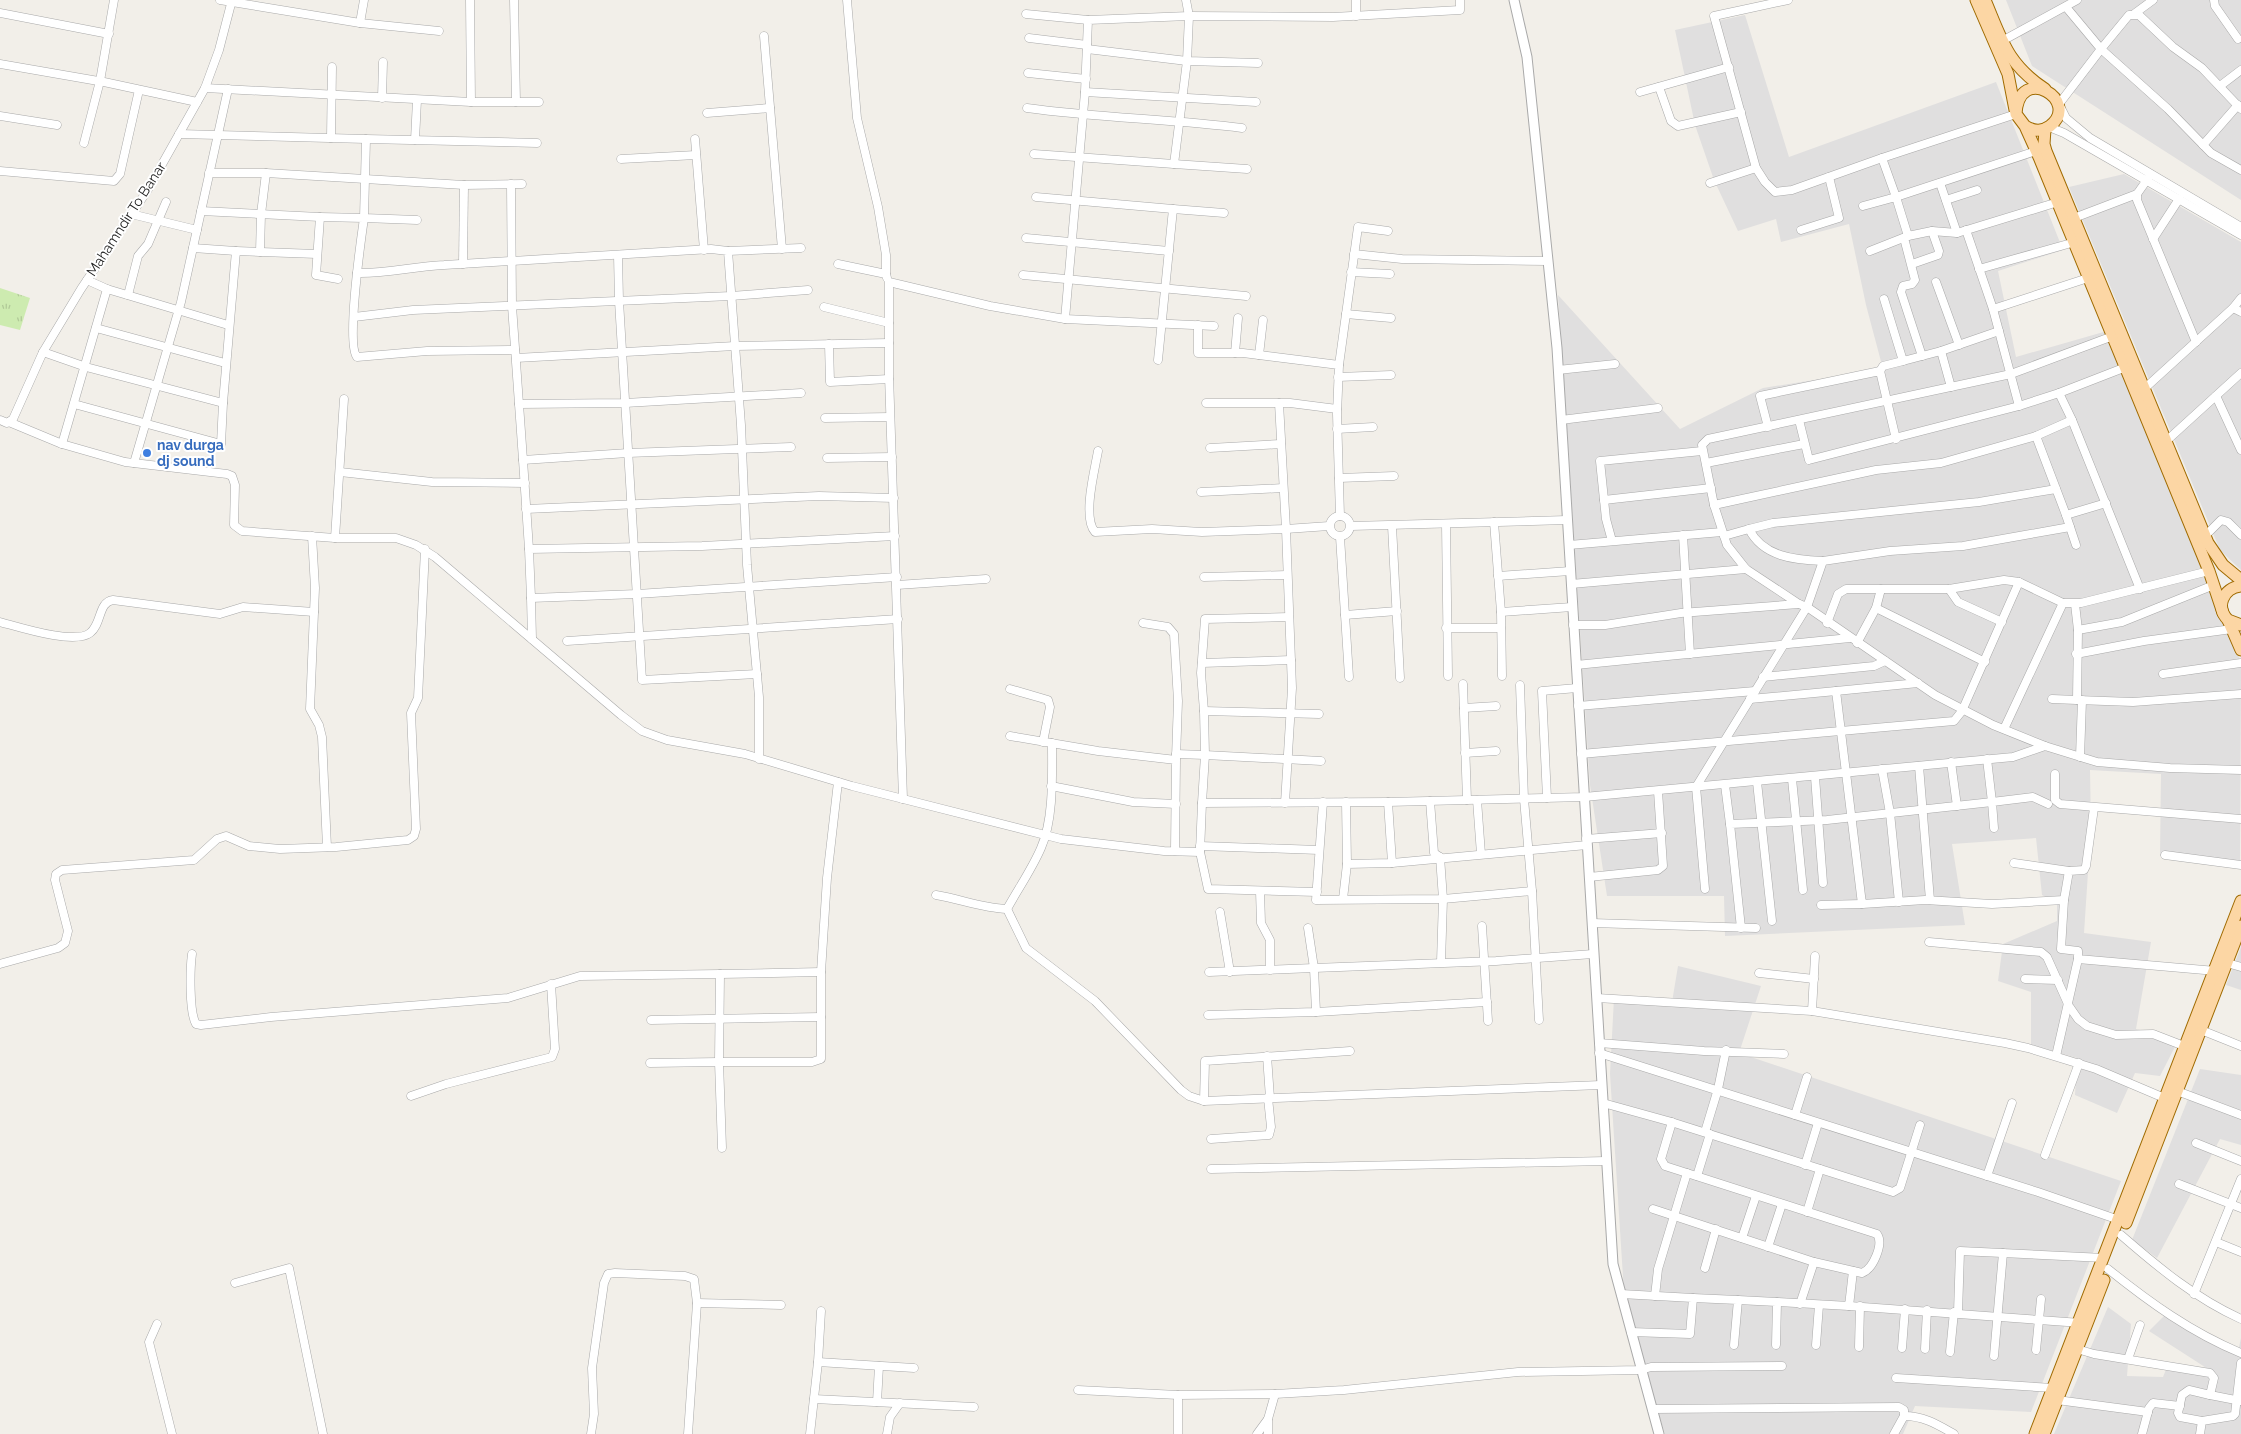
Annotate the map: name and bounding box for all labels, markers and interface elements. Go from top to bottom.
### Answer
street label: Mahamndir To Banar [83,159,169,279]
place label: nav durga dj sound [157,437,224,469]
marker: nav durga dj sound [141,447,153,459]

